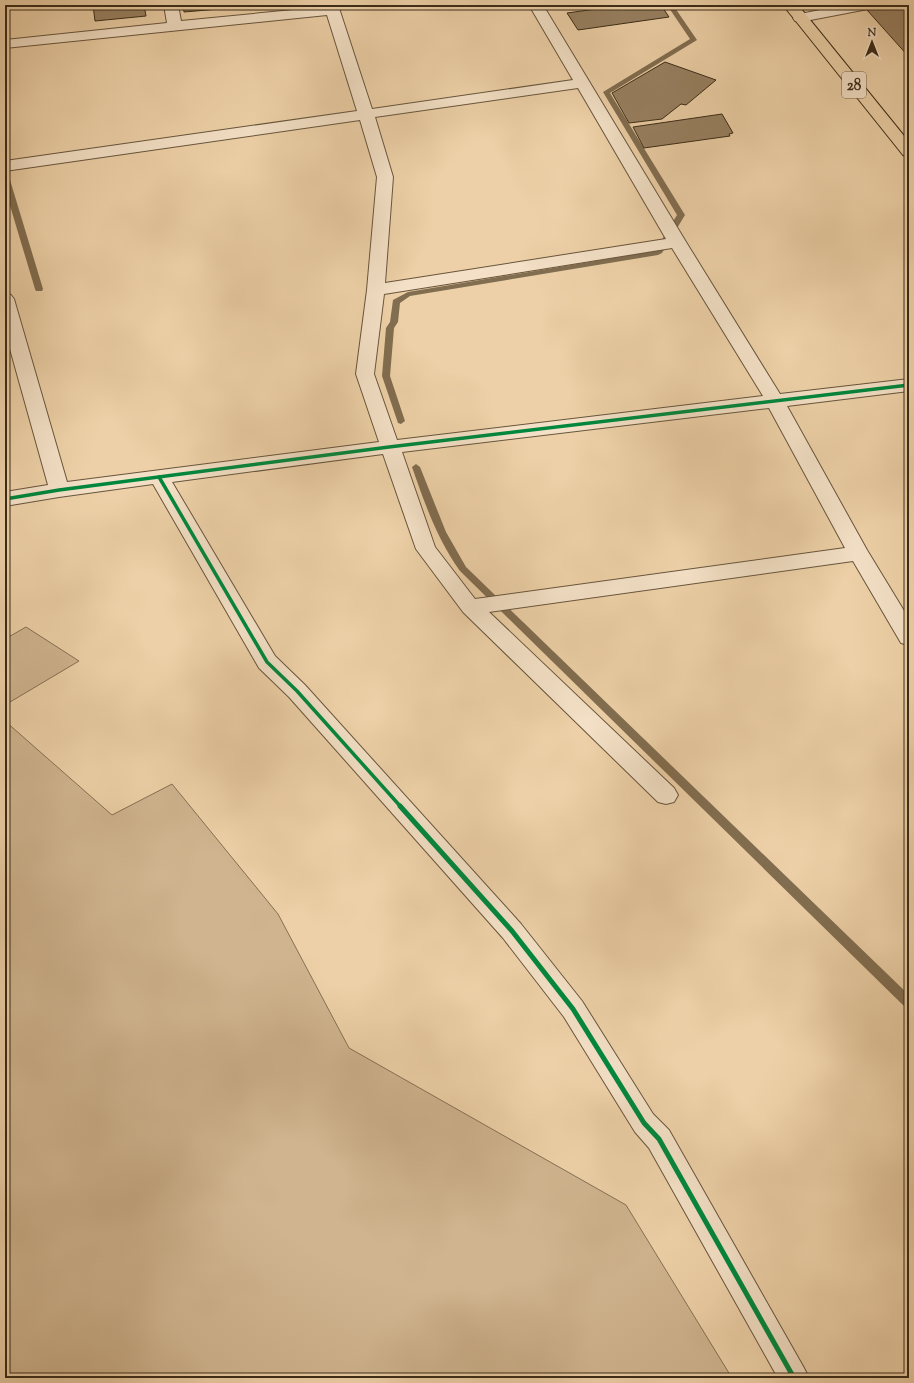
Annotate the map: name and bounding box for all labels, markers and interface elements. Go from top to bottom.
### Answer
north arrow [852,22,892,62]
text: N [867,25,877,41]
road number: 28 [842,72,866,98]

